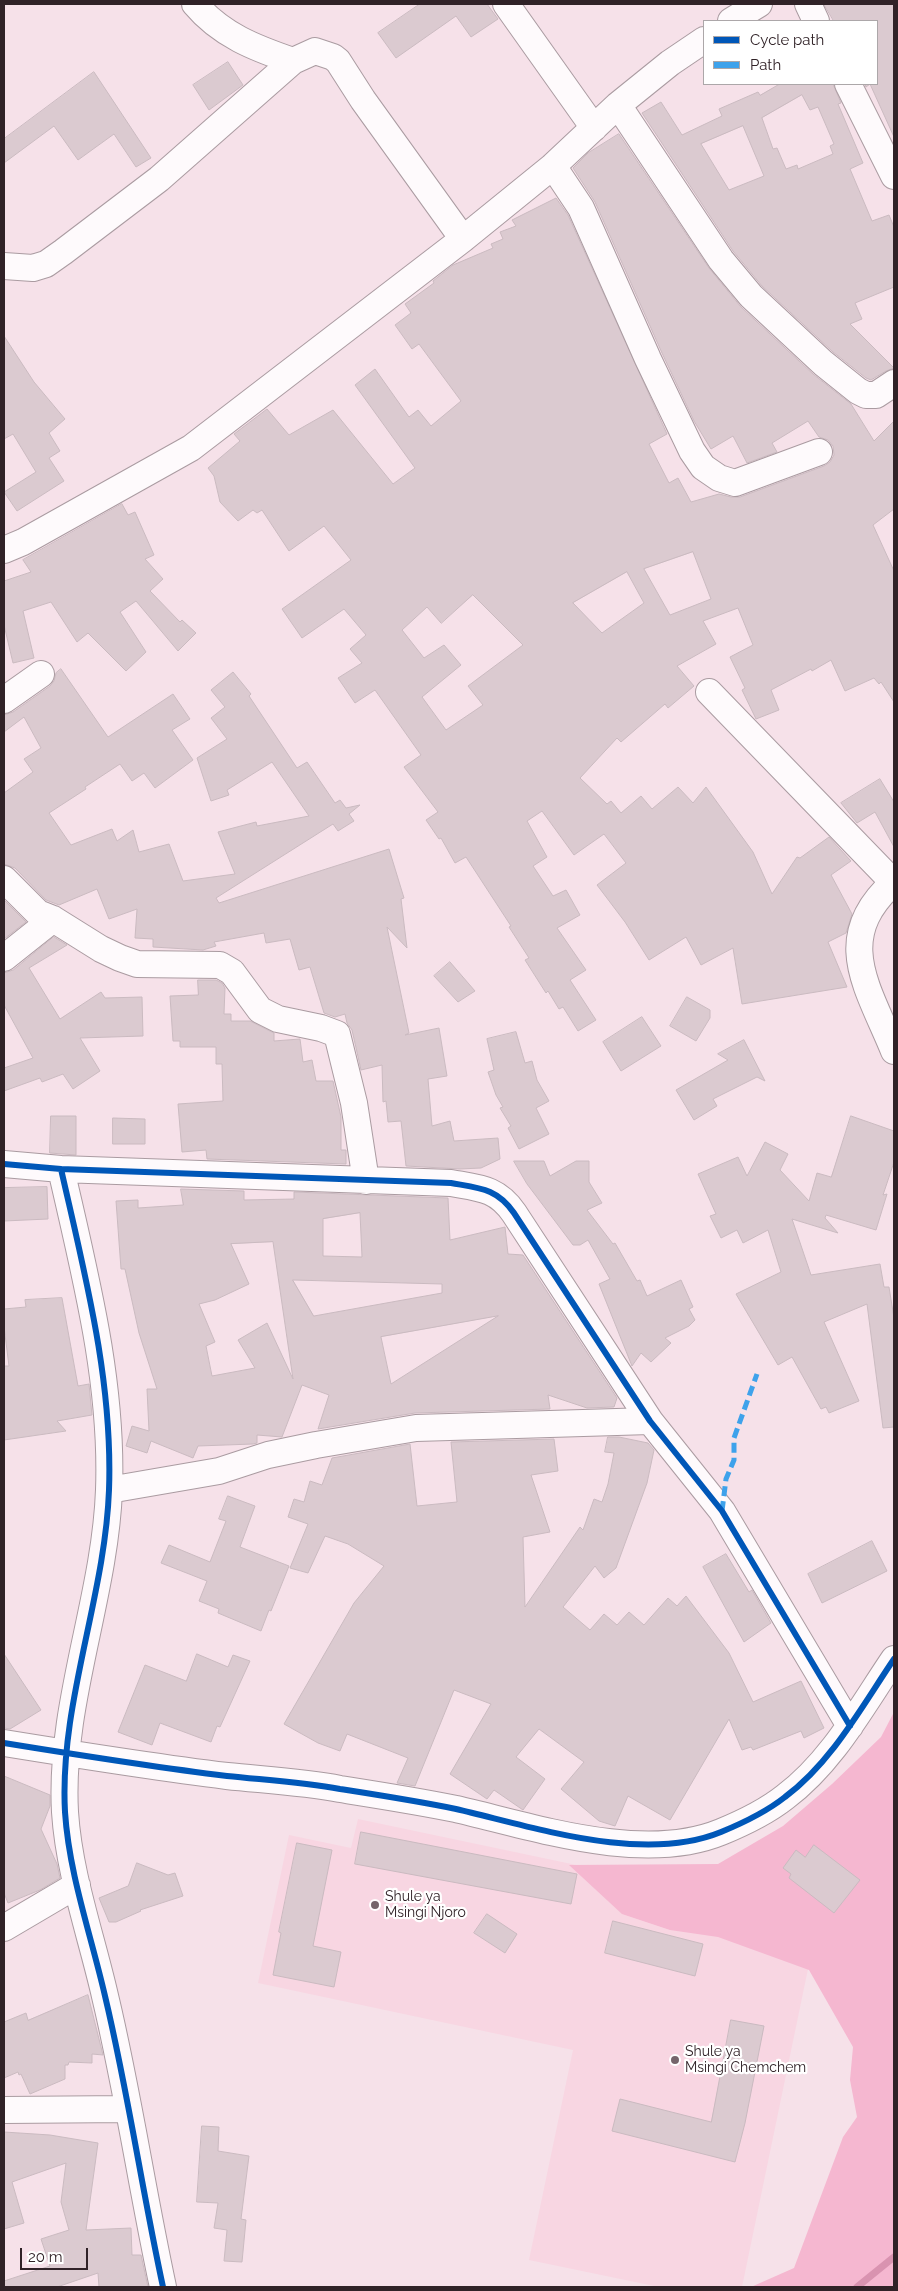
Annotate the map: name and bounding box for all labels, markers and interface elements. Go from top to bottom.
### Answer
legend [703,20,878,85]
text: Cycle path [750,31,824,49]
text: Path [750,56,781,74]
place label: Shule ya Msingi Njoro [385,1889,466,1921]
marker: Shule ya Msingi Njoro [369,1899,381,1911]
place label: Shule ya Msingi Chemchem [685,2044,806,2076]
marker: Shule ya Msingi Chemchem [669,2054,681,2066]
scale bar [22,2238,90,2270]
text: 20 m [28,2248,63,2266]

